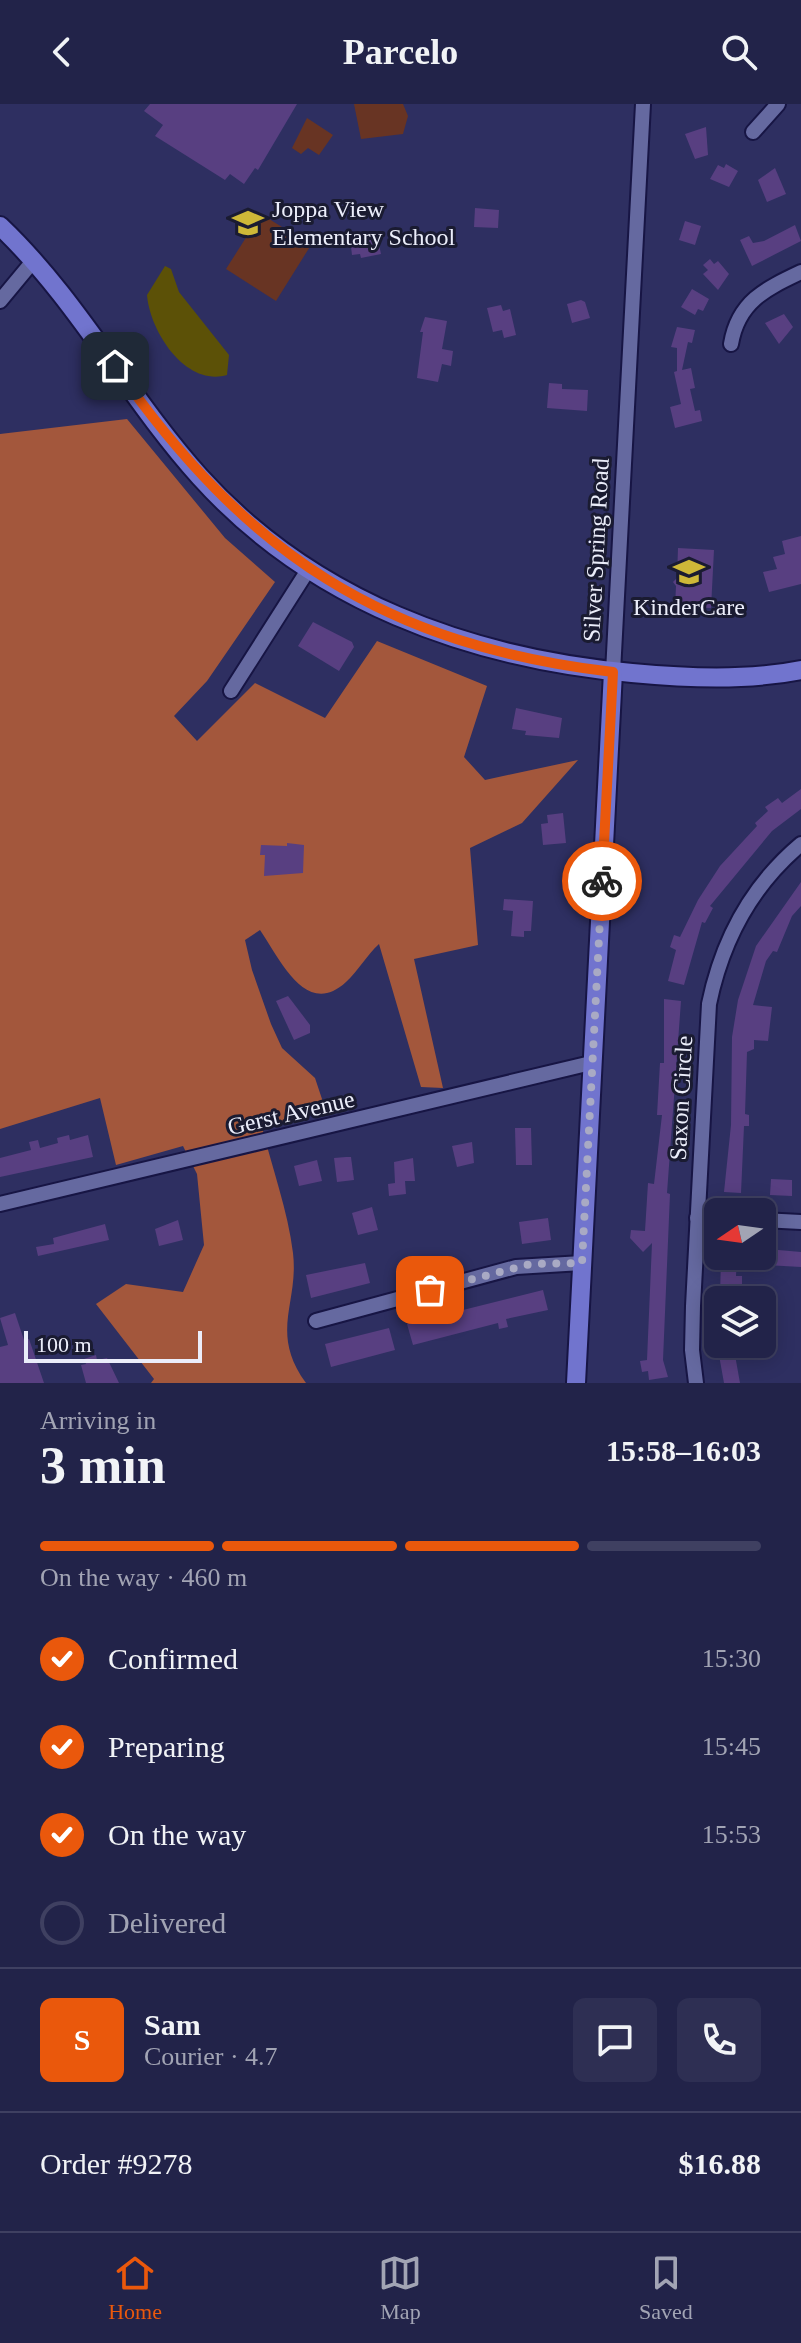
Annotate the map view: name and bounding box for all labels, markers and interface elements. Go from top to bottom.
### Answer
icon: back [40,30,84,74]
icon: search [717,30,761,74]
text: Parcelo [343,32,458,72]
place label: Joppa View Elementary School [272,196,456,250]
school or university icon: Joppa View Elementary School [231,206,265,240]
pin [81,332,149,400]
icon: home [93,344,137,388]
street label: Silver Spring Road [578,457,614,643]
school or university icon: KinderCare [672,555,706,589]
place label: KinderCare [633,594,745,620]
courier [562,841,642,921]
icon: bike [580,859,624,903]
street label: Saxon Circle [665,1035,697,1161]
street label: Gerst Avenue [225,1086,357,1140]
north arrow [704,1198,776,1270]
map controls [704,1198,776,1358]
pin [396,1256,464,1324]
icon: bag [408,1268,452,1312]
button: layers [704,1286,776,1358]
scale bar [24,1327,202,1363]
text: 100 m [36,1332,92,1357]
text: Arriving in [40,1406,156,1435]
text: 15:58–16:03 [606,1434,761,1467]
text: 3 min [40,1437,166,1494]
text: On the way · 460 m [40,1563,247,1592]
icon: check [40,1637,84,1681]
text: Confirmed [108,1642,238,1675]
text: 15:30 [702,1644,761,1673]
icon: check [40,1725,84,1769]
text: Preparing [108,1730,225,1763]
text: 15:45 [702,1732,761,1761]
icon: check [40,1813,84,1857]
text: On the way [108,1818,246,1851]
text: 15:53 [702,1820,761,1849]
text: Delivered [108,1906,226,1939]
button: chat [573,1998,657,2082]
button: phone [677,1998,761,2082]
text: Sam [144,2008,201,2041]
text: S [74,2023,90,2056]
text: Courier · 4.7 [144,2042,278,2071]
text: Order #9278 [40,2147,192,2180]
text: $16.88 [679,2147,761,2180]
tab: Home [108,2251,162,2325]
tab: Map [378,2251,422,2325]
tab: Saved [639,2251,693,2325]

